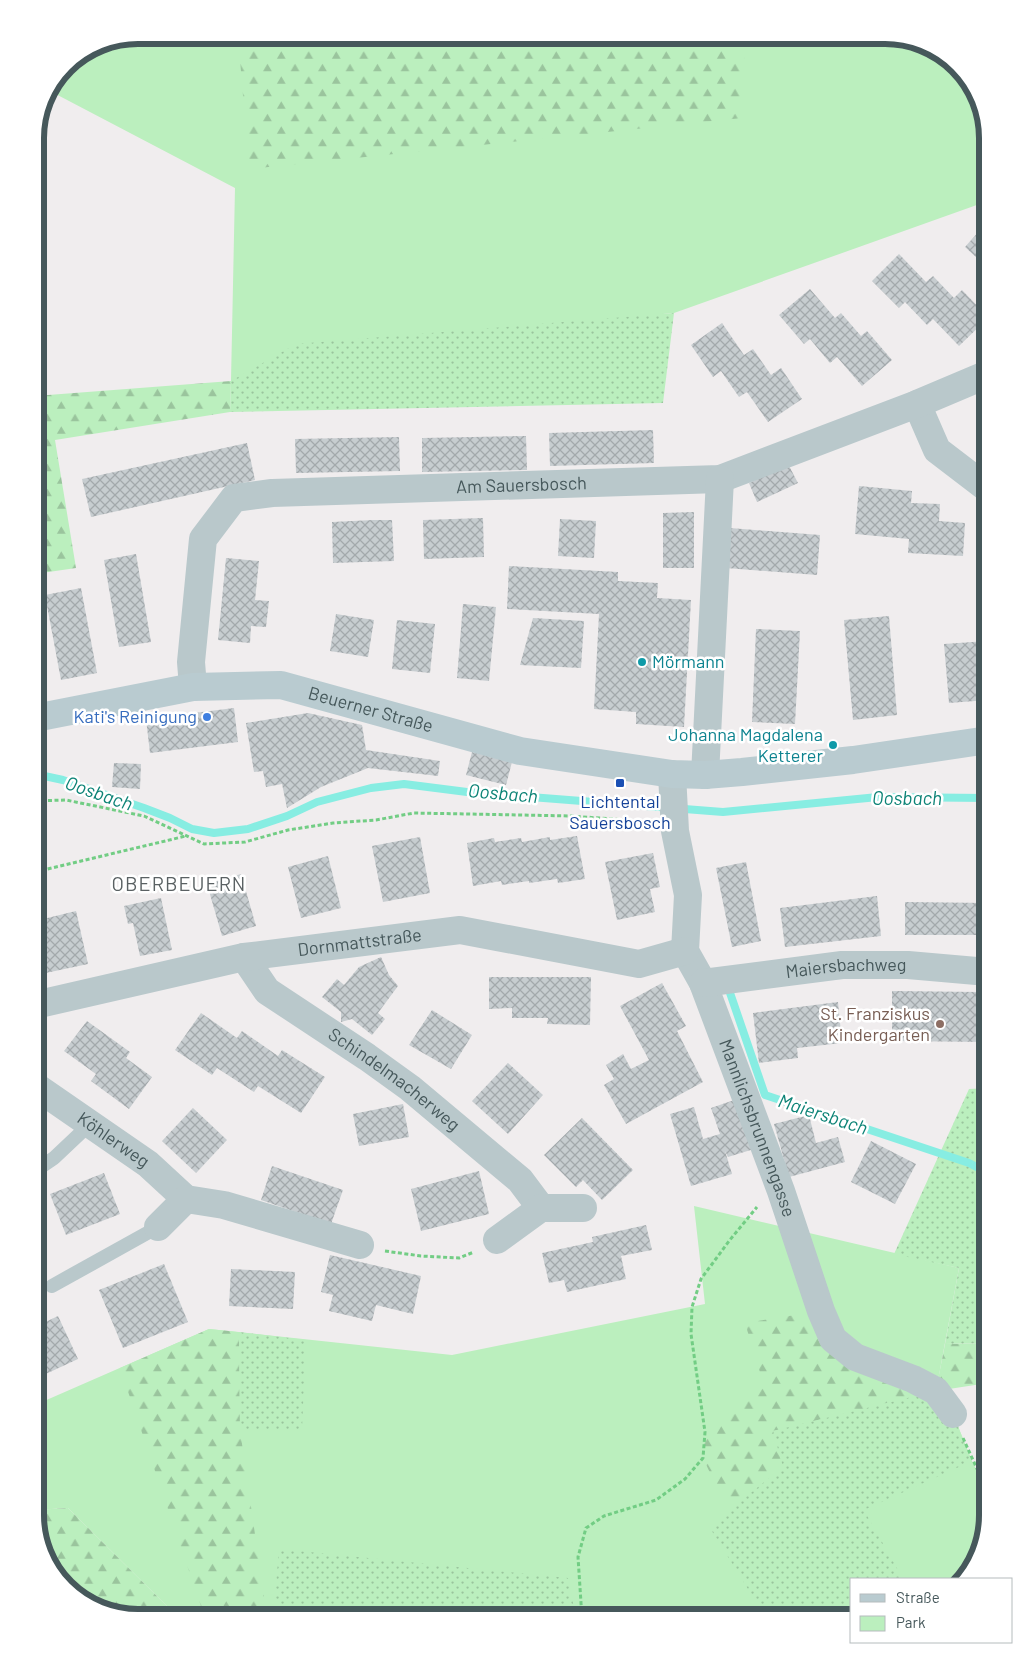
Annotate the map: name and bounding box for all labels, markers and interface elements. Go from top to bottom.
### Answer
street label: Am Sauersbosch [456,471,587,497]
place label: Mörmann [652,650,725,672]
marker: Mörmann [636,656,648,668]
street label: Beuerner Straße [306,681,436,736]
place label: Kati's Reinigung [74,705,197,727]
marker: Kati's Reinigung [201,711,213,723]
place label: Johanna Magdalena Ketterer [668,723,823,766]
marker: Johanna Magdalena Ketterer [827,739,839,751]
water label: Oosbach [62,770,136,815]
marker: Lichtental Sauersbosch [614,777,626,789]
water label: Oosbach [467,778,539,807]
water label: Oosbach [872,786,942,809]
place label: Lichtental Sauersbosch [569,790,671,833]
district label: OBERBEUERN [112,871,246,895]
street label: Dornmattstraße [296,923,423,960]
street label: Maiersbachweg [784,953,907,982]
place label: St. Franziskus Kindergarten [820,1002,930,1045]
marker: St. Franziskus Kindergarten [934,1018,946,1030]
street label: Schindelmacherweg [324,1023,465,1135]
street label: Mannlichsbrunnengasse [715,1036,801,1220]
water label: Maiersbach [775,1088,871,1139]
street label: Köhlerweg [73,1107,154,1172]
legend [850,1578,1013,1643]
text: Straße [896,1588,940,1606]
text: Park [896,1613,926,1631]

